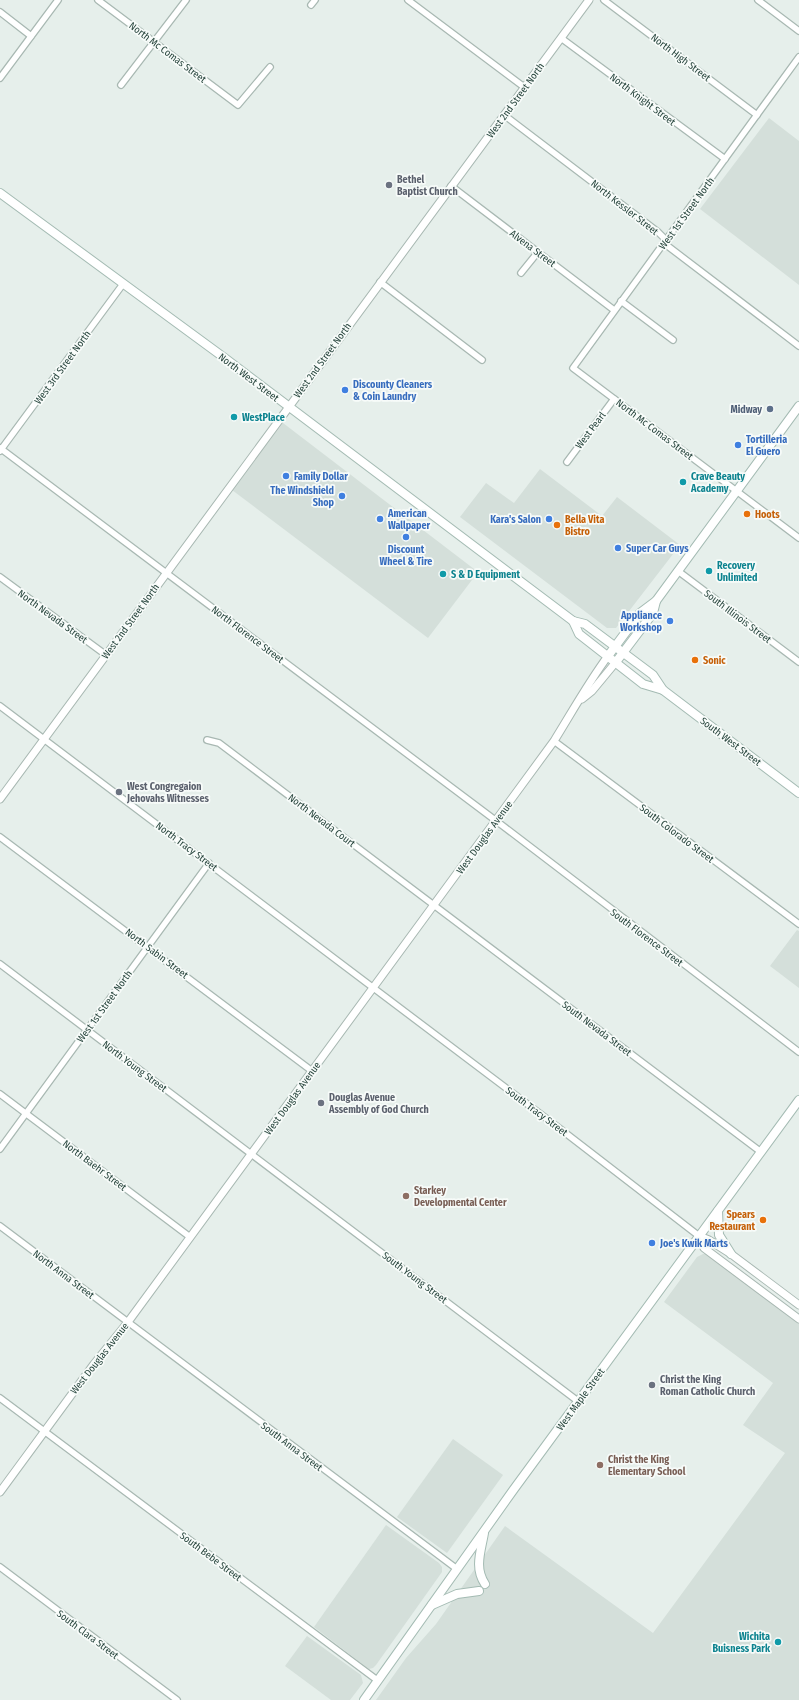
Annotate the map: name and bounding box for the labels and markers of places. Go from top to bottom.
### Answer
place label: Bethel Baptist Church [397,174,458,198]
marker: Bethel Baptist Church [384,180,394,190]
place label: Discounty Cleaners & Coin Laundry [353,379,433,403]
marker: Discounty Cleaners & Coin Laundry [340,385,350,395]
place label: Midway [730,404,762,416]
marker: Midway [765,404,775,414]
marker: WestPlace [229,412,239,422]
place label: WestPlace [242,412,285,424]
place label: Tortilleria El Guero [746,434,787,458]
marker: Tortilleria El Guero [733,440,743,450]
marker: Family Dollar [281,471,291,481]
place label: Family Dollar [294,471,348,483]
place label: Crave Beauty Academy [690,471,745,495]
marker: Crave Beauty Academy [678,477,688,487]
place label: The Windshield Shop [270,485,335,509]
marker: The Windshield Shop [337,491,347,501]
place label: American Wallpaper [387,508,431,532]
marker: Hoots [742,509,752,519]
place label: Hoots [755,509,780,521]
marker: American Wallpaper [375,514,385,524]
place label: Kara's Salon [490,514,541,526]
marker: Kara's Salon [544,514,554,524]
place label: Bella Vita Bistro [565,514,604,538]
marker: Bella Vita Bistro [552,520,562,530]
marker: Discount Wheel & Tire [401,532,411,542]
marker: Super Car Guys [613,543,623,553]
place label: Super Car Guys [626,543,689,555]
place label: Discount Wheel & Tire [380,544,432,568]
place label: Recovery Unlimited [717,560,758,584]
marker: Recovery Unlimited [704,566,714,576]
marker: S & D Equipment [438,569,448,579]
place label: S & D Equipment [451,569,520,581]
place label: Appliance Workshop [620,610,663,634]
marker: Appliance Workshop [665,616,675,626]
marker: Sonic [690,655,700,665]
place label: Sonic [703,655,726,667]
place label: West Congregaion Jehovahs Witnesses [126,781,210,805]
marker: West Congregaion Jehovahs Witnesses [114,787,124,797]
place label: Douglas Avenue Assembly of God Church [328,1092,429,1116]
marker: Douglas Avenue Assembly of God Church [316,1098,326,1108]
place label: Starkey Developmental Center [414,1185,507,1209]
marker: Starkey Developmental Center [401,1191,411,1201]
place label: Spears Restaurant [709,1209,756,1233]
marker: Spears Restaurant [758,1215,768,1225]
marker: Joe's Kwik Marts [647,1238,657,1248]
place label: Joe's Kwik Marts [659,1238,729,1250]
place label: Christ the King Roman Catholic Church [660,1374,755,1398]
marker: Christ the King Roman Catholic Church [647,1380,657,1390]
place label: Christ the King Elementary School [608,1454,686,1478]
marker: Christ the King Elementary School [595,1460,605,1470]
place label: Wichita Buisness Park [712,1631,771,1655]
marker: Wichita Buisness Park [773,1637,783,1647]

